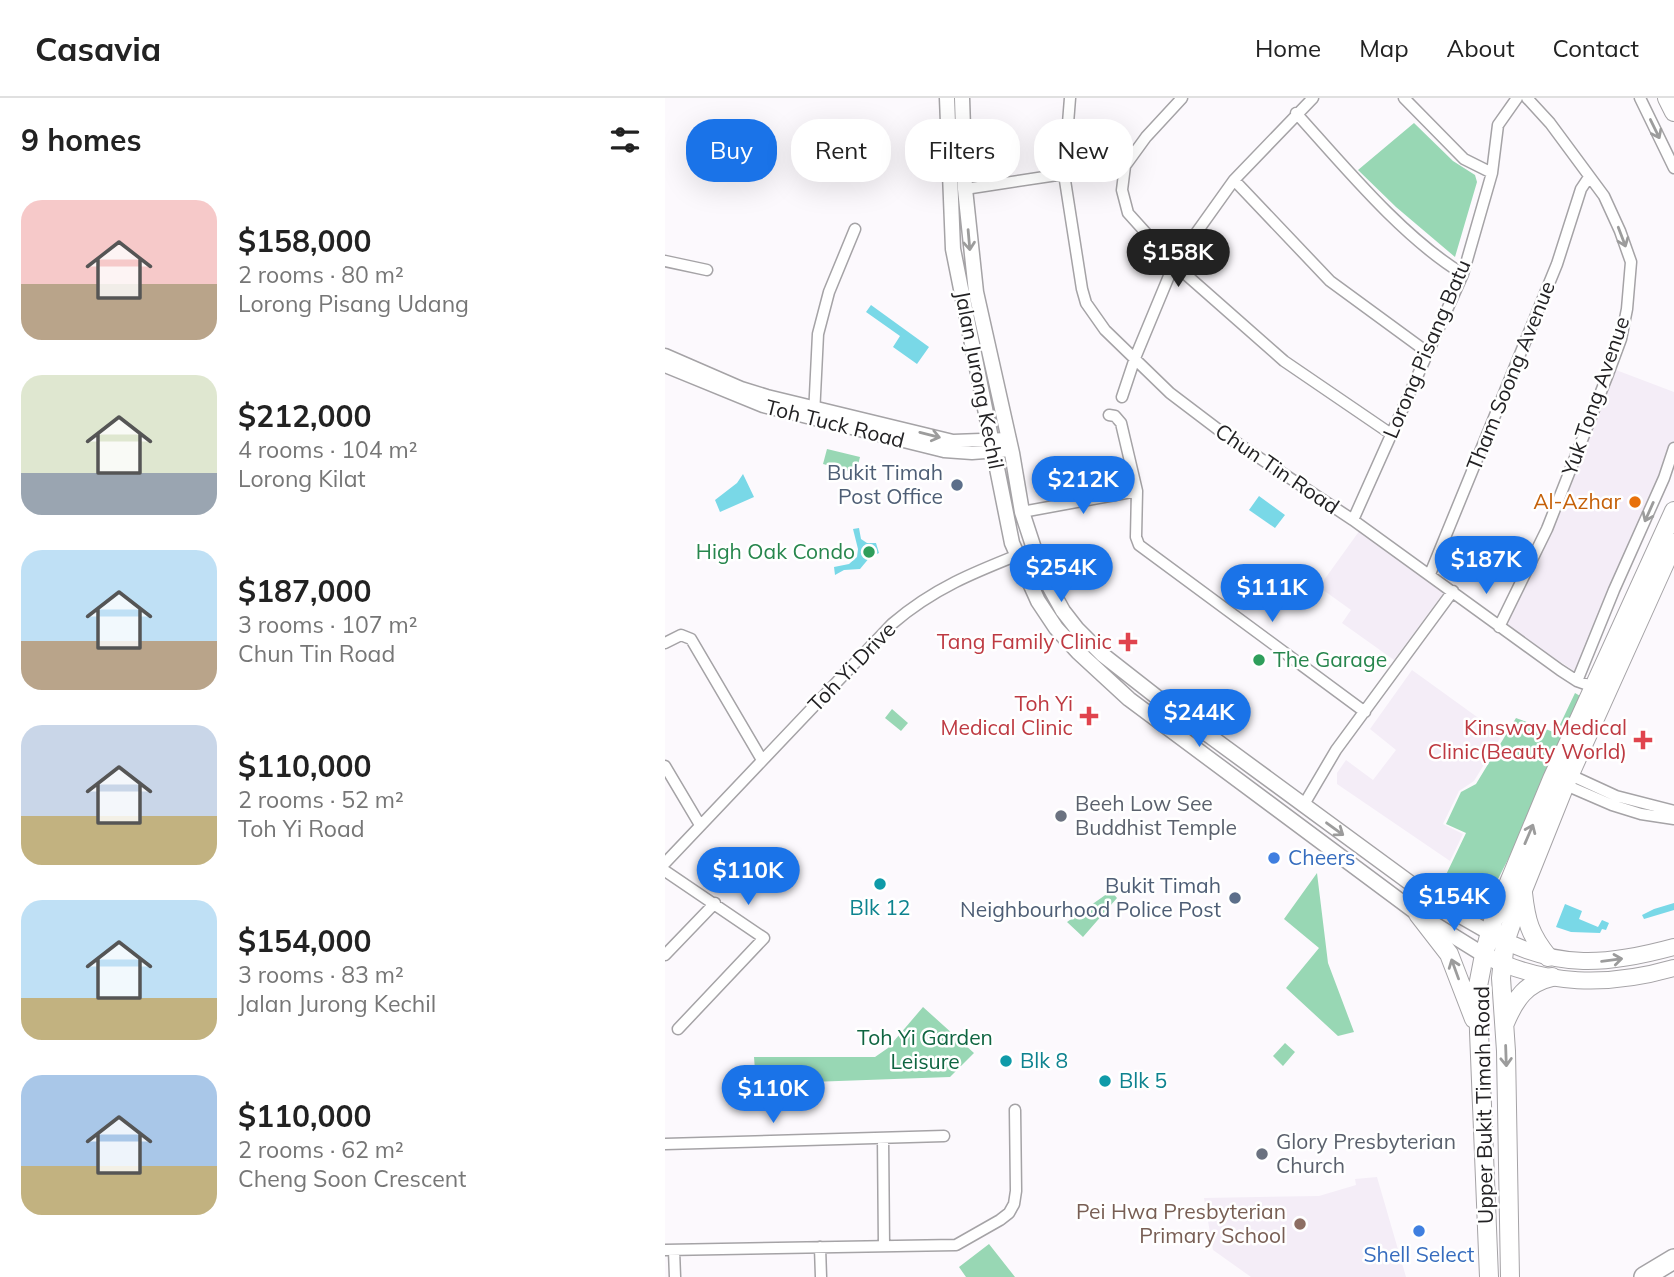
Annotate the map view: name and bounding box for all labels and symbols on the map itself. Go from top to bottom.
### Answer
one-way arrow [1649,118,1663,139]
one-way arrow [1617,225,1629,247]
one-way arrow [963,229,976,251]
pin: $158K [1129,230,1227,289]
street label: Lorong Pisang Batu [1377,255,1476,442]
street label: Tham Soong Avenue [1460,277,1560,474]
street label: Jalan Jurong Kechil [950,288,1010,471]
street label: Yuk Tong Avenue [1555,313,1634,479]
street label: Toh Tuck Road [763,393,907,453]
street label: Chun Tin Road [1211,417,1344,519]
one-way arrow [918,429,941,442]
pin: $212K [1034,456,1132,516]
place label: Bukit Timah Post Office [827,459,943,509]
marker: Bukit Timah Post Office [949,477,965,493]
place label: Al-Azhar [1533,488,1621,514]
marker: Al-Azhar [1627,494,1643,510]
one-way arrow [1642,501,1655,522]
pin: $187K [1437,536,1535,596]
place label: High Oak Condo [696,538,855,564]
marker: High Oak Condo [861,544,877,560]
pin: $254K [1012,545,1110,604]
pin: $111K [1223,564,1321,624]
street label: Toh Yi Drive [802,616,901,717]
place label: Tang Family Clinic [937,628,1112,654]
marker: Tang Family Clinic [1118,632,1138,652]
place label: The Garage [1273,646,1387,672]
marker: The Garage [1251,652,1267,668]
place label: Toh Yi Medical Clinic [941,690,1073,740]
pin: $244K [1150,690,1248,749]
marker: Toh Yi Medical Clinic [1079,706,1099,726]
place label: Kinsway Medical Clinic(Beauty World) [1428,714,1627,764]
marker: Kinsway Medical Clinic(Beauty World) [1633,730,1653,750]
place label: Beeh Low See Buddhist Temple [1075,790,1237,840]
marker: Beeh Low See Buddhist Temple [1053,808,1069,824]
one-way arrow [1325,822,1344,836]
one-way arrow [1523,824,1536,845]
place label: Cheers [1288,844,1355,870]
pin: $110K [699,848,797,907]
marker: Cheers [1266,850,1282,866]
place label: Bukit Timah Neighbourhood Police Post [960,872,1221,922]
pin: $154K [1405,874,1503,933]
marker: Blk 12 [872,876,888,892]
marker: Bukit Timah Neighbourhood Police Post [1227,890,1243,906]
place label: Blk 12 [850,894,910,920]
one-way arrow [1600,953,1622,966]
one-way arrow [1448,959,1460,981]
street label: Upper Bukit Timah Road [1468,986,1498,1224]
park label: Toh Yi Garden Leisure [857,1024,993,1074]
one-way arrow [1499,1045,1513,1068]
place label: Blk 8 [1020,1047,1068,1073]
marker: Blk 8 [998,1053,1014,1069]
pin: $110K [724,1066,822,1125]
place label: Blk 5 [1119,1067,1167,1093]
marker: Blk 5 [1097,1073,1113,1089]
place label: Glory Presbyterian Church [1276,1128,1456,1178]
marker: Glory Presbyterian Church [1254,1146,1270,1162]
place label: Pei Hwa Presbyterian Primary School [1076,1198,1286,1248]
marker: Pei Hwa Presbyterian Primary School [1292,1216,1308,1232]
marker: Shell Select [1411,1223,1427,1239]
place label: Shell Select [1364,1241,1474,1267]

